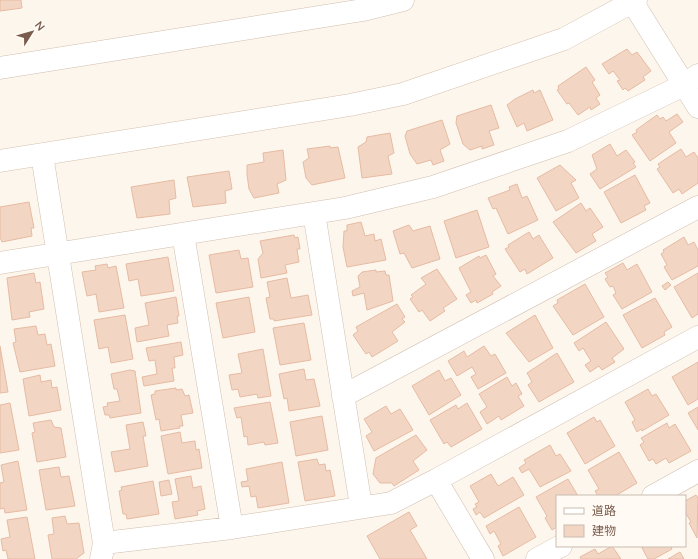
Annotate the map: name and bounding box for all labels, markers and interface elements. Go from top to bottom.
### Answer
north arrow [12,12,52,52]
text: N [32,18,48,34]
legend [556,495,686,547]
text: 道路 [592,503,616,518]
text: 建物 [592,523,616,538]

